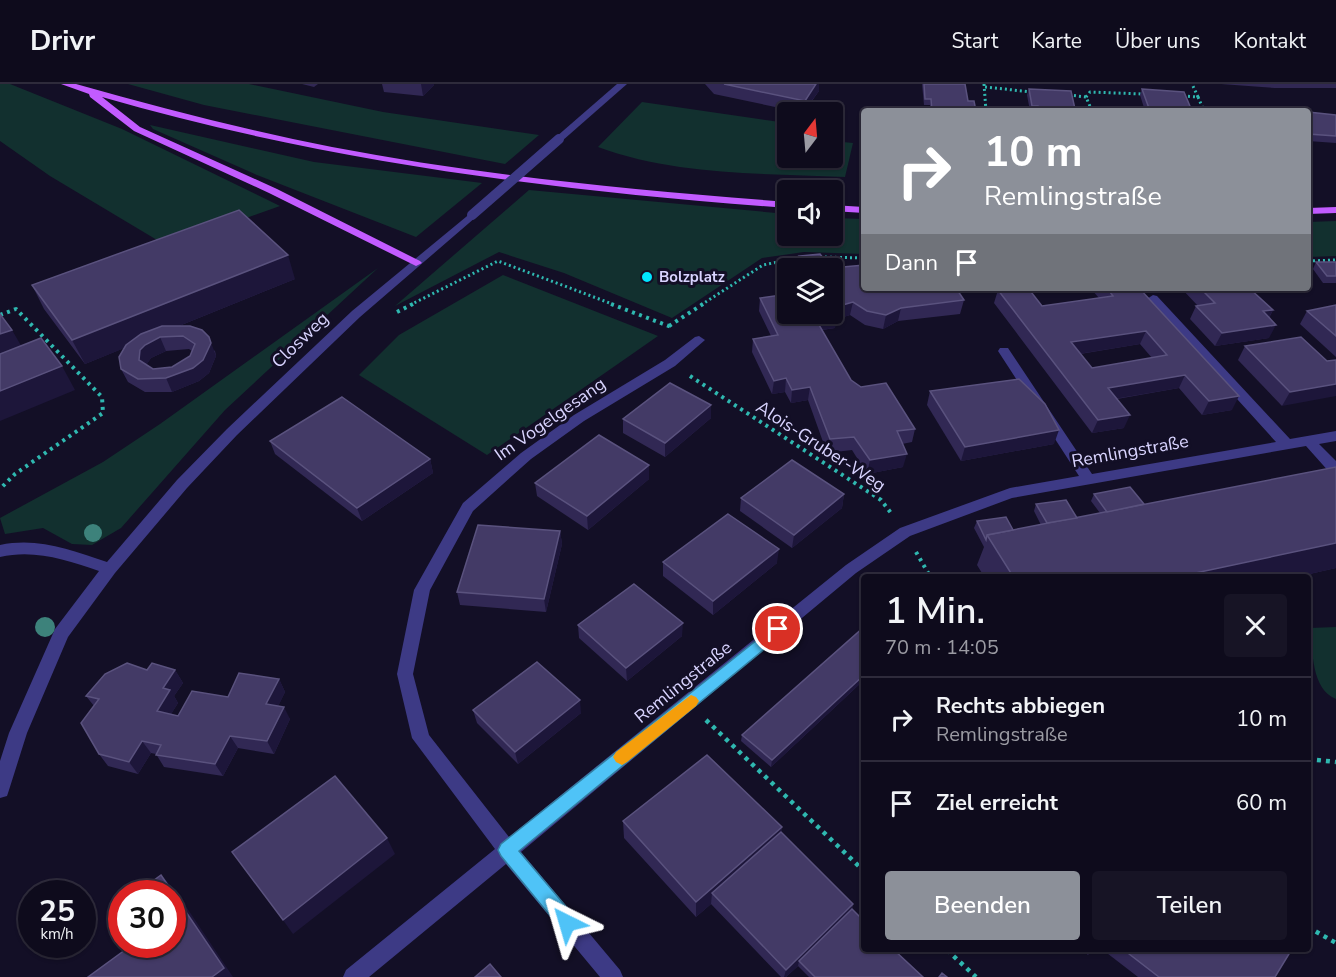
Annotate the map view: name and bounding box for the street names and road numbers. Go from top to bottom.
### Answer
street label: Closweg [266,307,334,373]
street label: Im Vogelgesang [490,372,610,466]
street label: Alois-Gruber-Weg [751,395,891,497]
street label: Remlingstraße [1070,429,1190,473]
street label: Remlingstraße [629,635,737,729]

